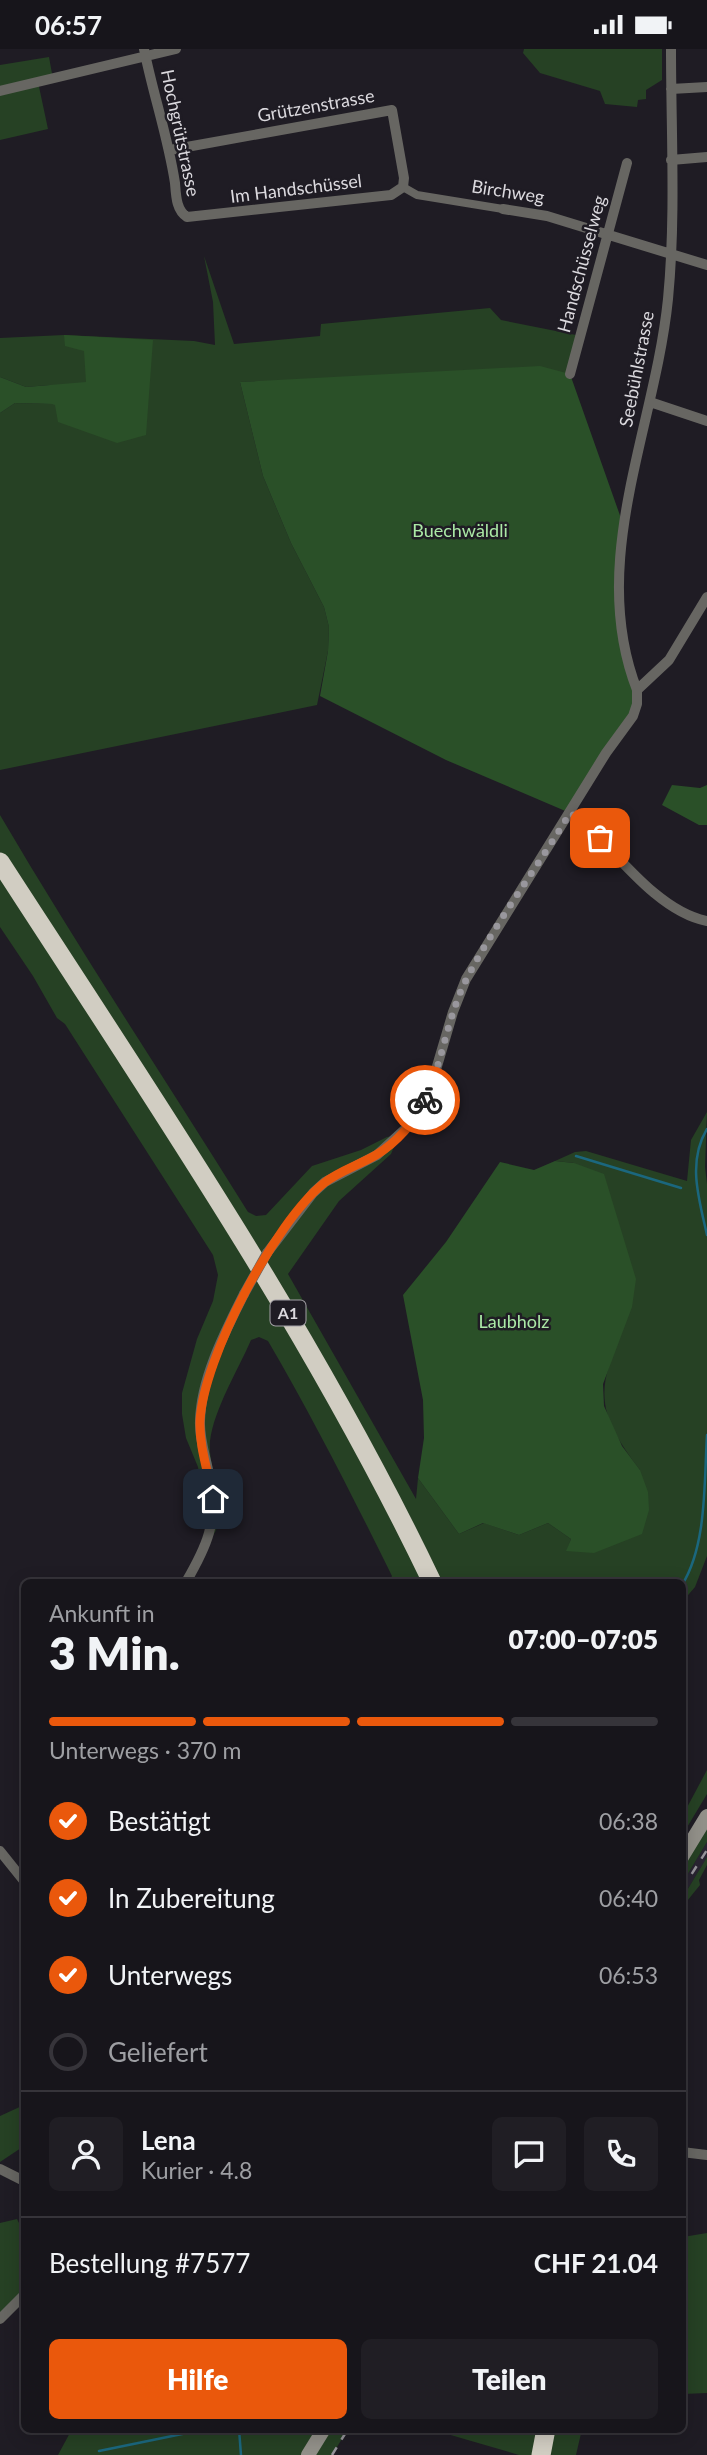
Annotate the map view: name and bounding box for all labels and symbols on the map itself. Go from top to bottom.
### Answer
street label: Hochgrütstrasse [157,67,205,198]
street label: Grützenstrasse [256,84,376,126]
street label: Im Handschüssel [229,169,363,207]
street label: Birchweg [470,174,546,208]
street label: Handschüsselweg [552,193,610,335]
street label: Seebühlstrasse [614,309,658,429]
park label: Buechwäldli [412,519,508,541]
pin [570,808,630,868]
courier [390,1065,460,1135]
road number: A1 [270,1301,306,1325]
park label: Laubholz [479,1310,549,1332]
pin [183,1469,243,1529]

